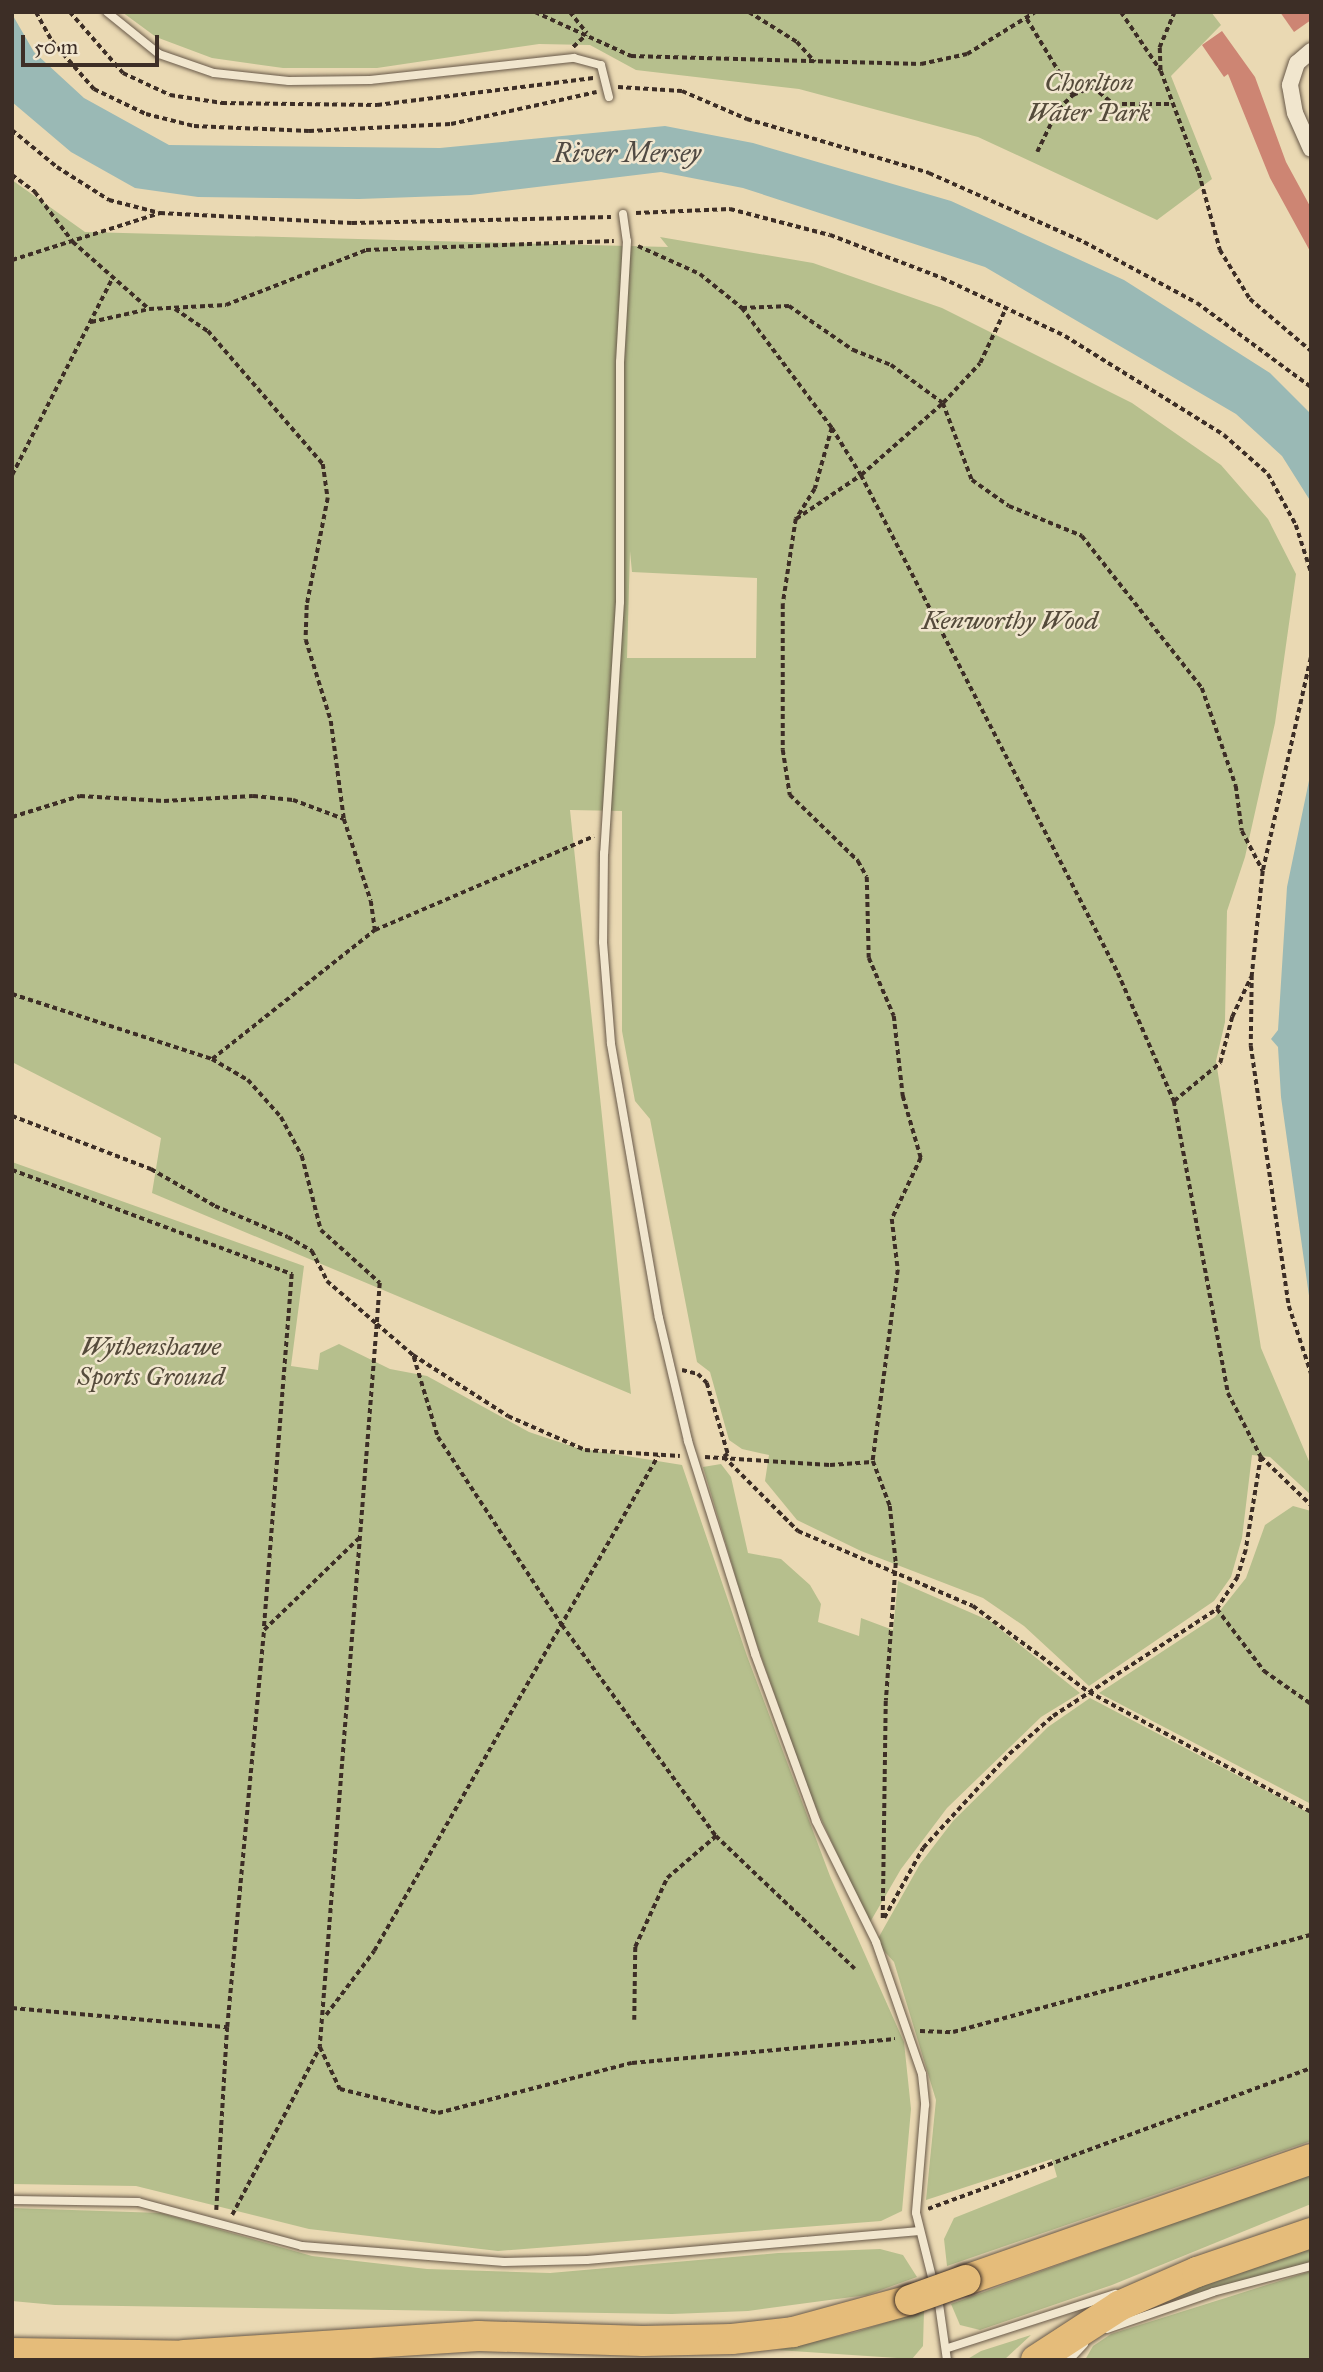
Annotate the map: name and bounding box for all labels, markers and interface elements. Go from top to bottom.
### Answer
scale bar [24,21,163,65]
text: 50 m [34,34,78,60]
park label: Chorlton Water Park [1028,67,1150,128]
water label: River Mersey [553,136,701,170]
park label: Kenworthy Wood [922,605,1098,637]
park label: Wythenshawe Sports Ground [77,1331,225,1392]

